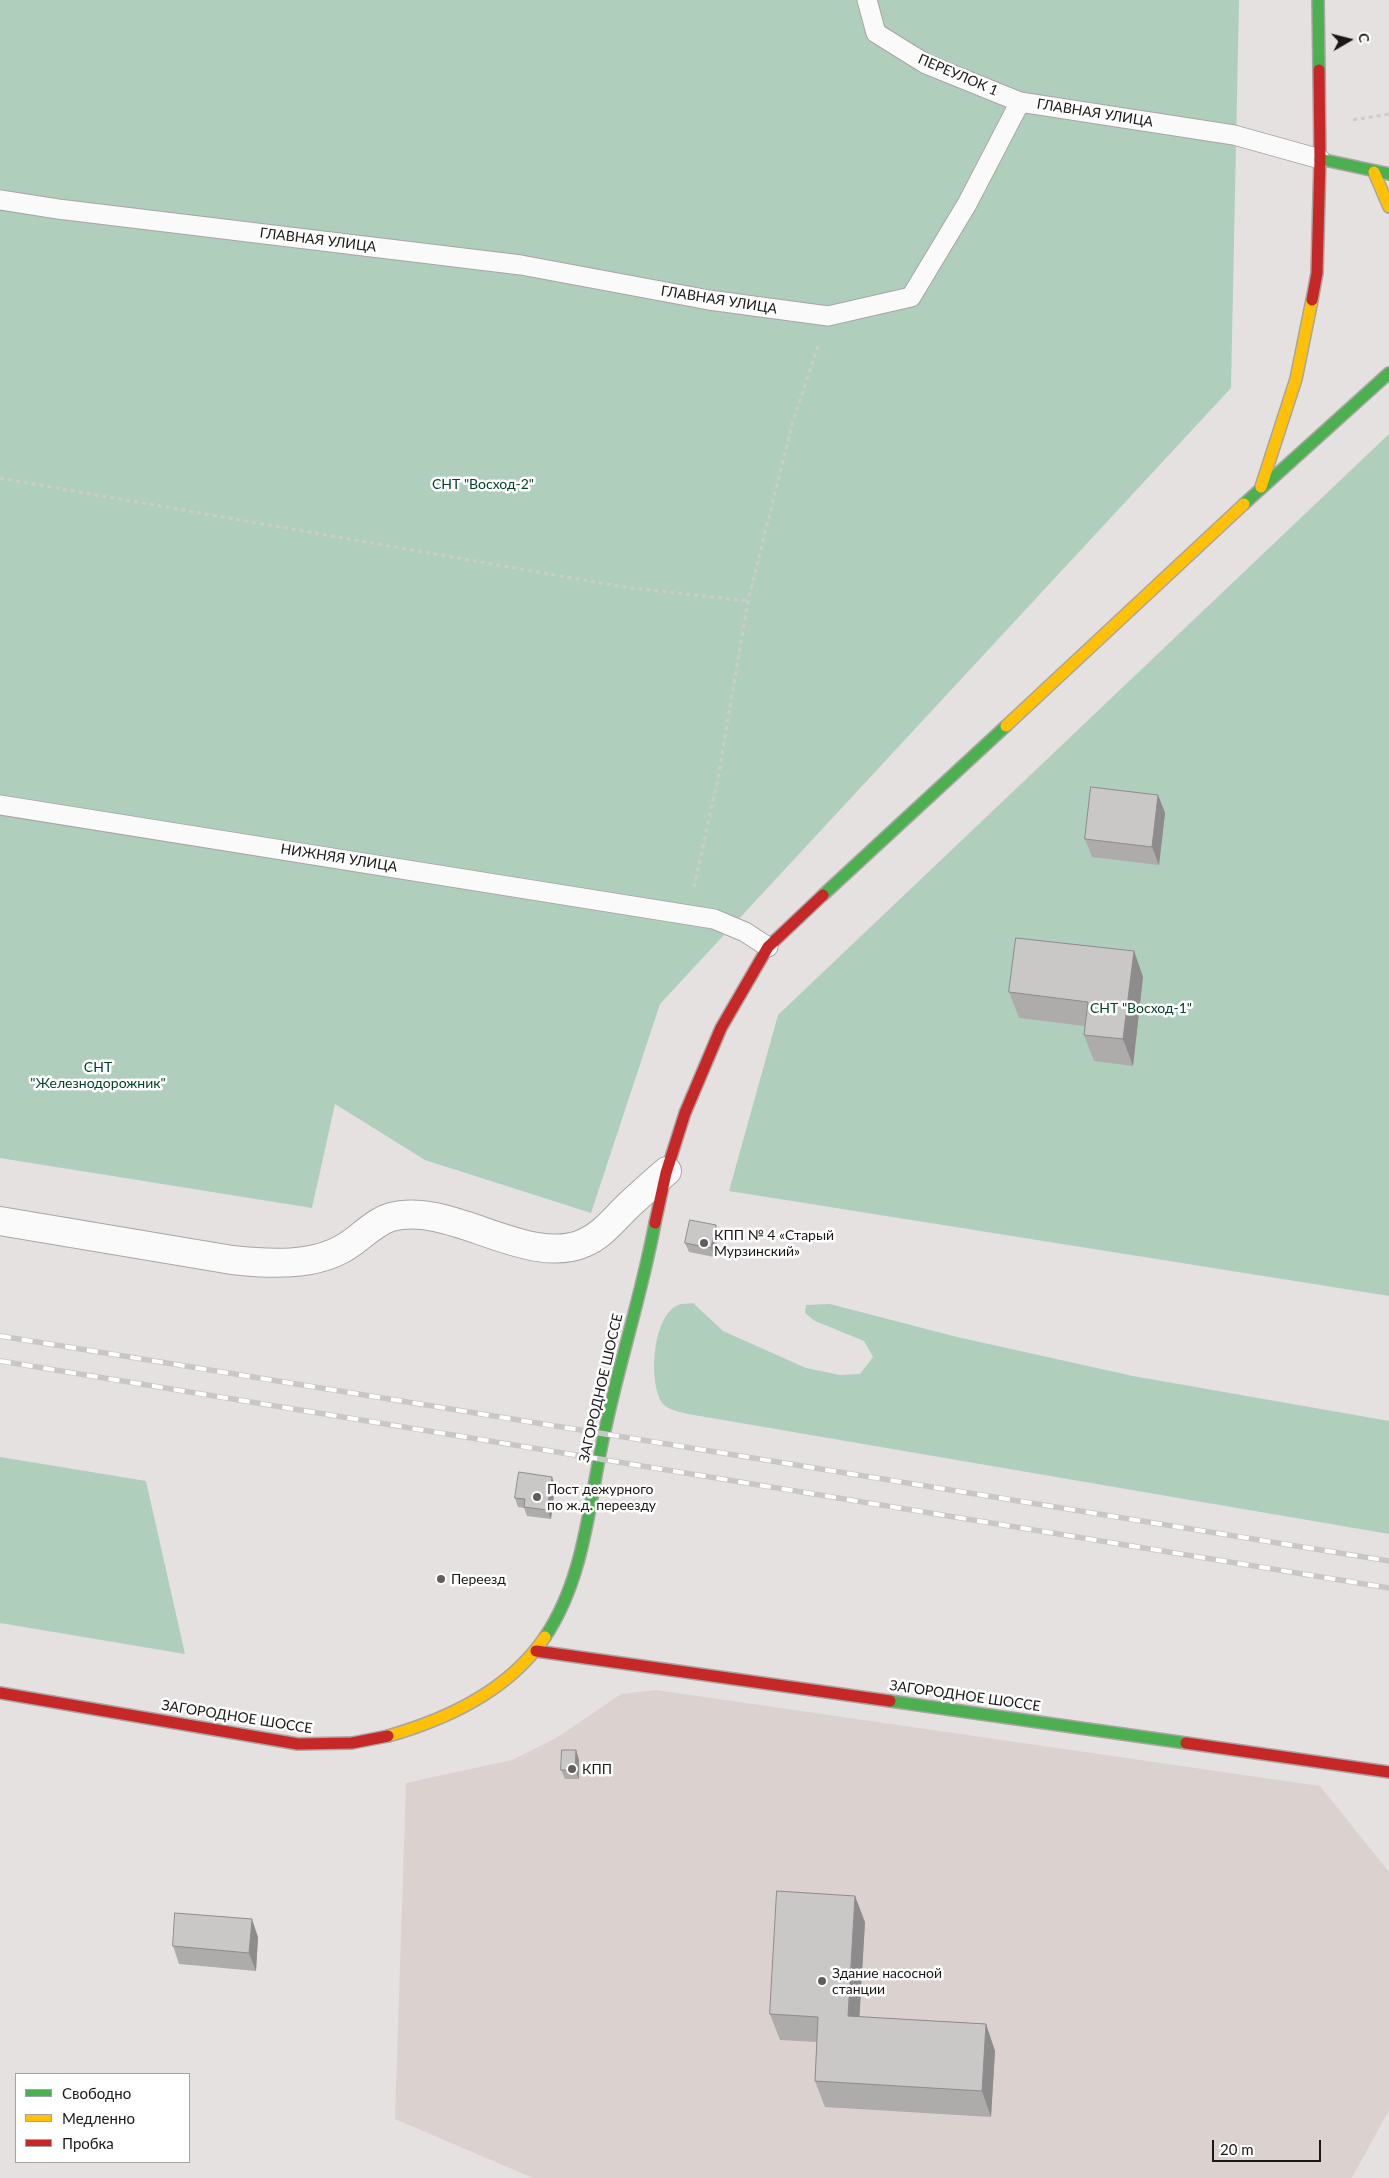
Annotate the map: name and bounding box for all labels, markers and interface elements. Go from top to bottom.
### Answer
north arrow [1324,15,1374,65]
text: С [1355,32,1373,44]
street label: ПЕРЕУЛОК 1 [915,51,1001,99]
street label: ГЛАВНАЯ УЛИЦА [1036,96,1154,130]
street label: ГЛАВНАЯ УЛИЦА [259,225,377,255]
street label: ГЛАВНАЯ УЛИЦА [660,283,778,317]
park label: СНТ "Восход-2" [432,476,534,492]
street label: НИЖНЯЯ УЛИЦА [279,840,399,876]
park label: СНТ "Восход-1" [1090,1000,1192,1016]
park label: СНТ "Железнодорожник" [30,1059,166,1092]
place label: КПП № 4 «Старый Мурзинский» [714,1227,834,1260]
marker: КПП № 4 «Старый Мурзинский» [698,1237,710,1249]
street label: ЗАГОРОДНОЕ ШОССЕ [576,1312,626,1464]
place label: Пост дежурного по ж.д. переезду [547,1481,656,1514]
marker: Пост дежурного по ж.д. переезду [531,1491,543,1503]
place label: Переезд [451,1571,506,1587]
marker: Переезд [435,1573,447,1585]
street label: ЗАГОРОДНОЕ ШОССЕ [888,1677,1042,1715]
street label: ЗАГОРОДНОЕ ШОССЕ [160,1697,314,1737]
place label: КПП [582,1761,612,1777]
marker: КПП [566,1763,578,1775]
place label: Здание насосной станции [832,1965,942,1998]
marker: Здание насосной станции [816,1975,828,1987]
legend [15,2073,190,2163]
text: Свободно [62,2084,131,2102]
text: Медленно [62,2109,135,2127]
scale bar [1214,2130,1323,2162]
text: Пробка [62,2134,114,2152]
text: 20 m [1220,2140,1254,2158]

